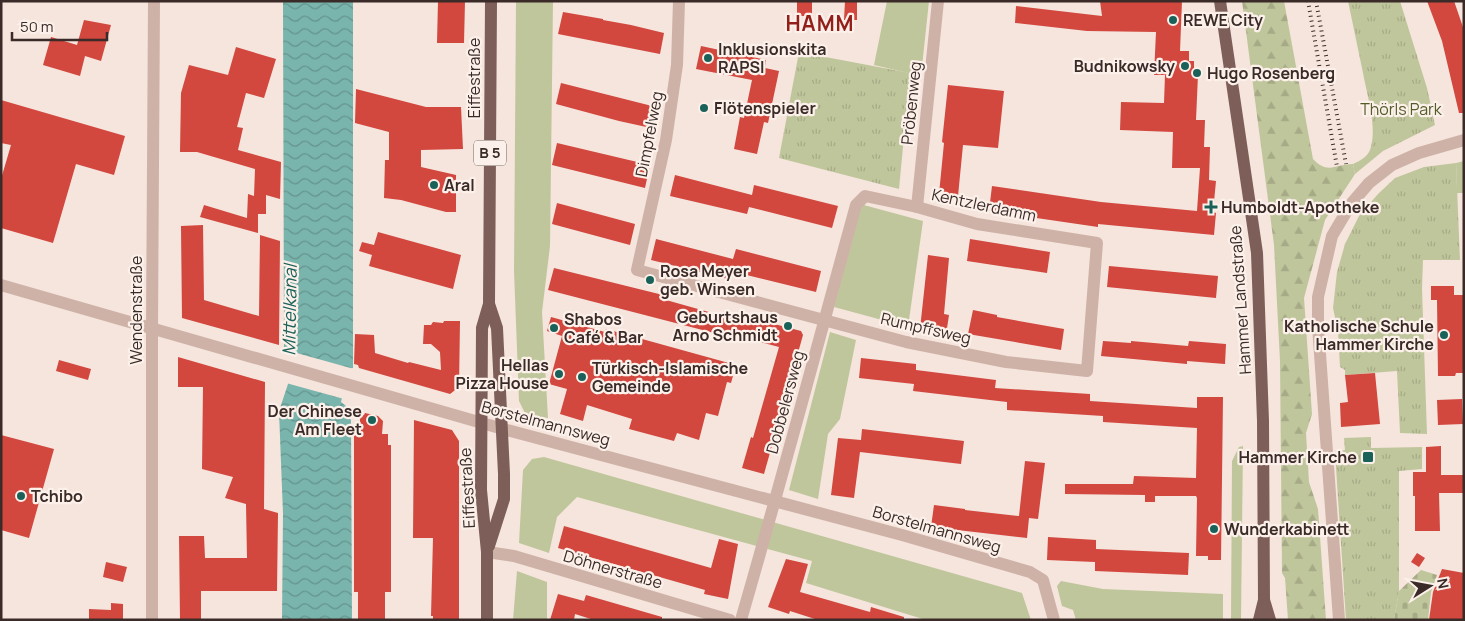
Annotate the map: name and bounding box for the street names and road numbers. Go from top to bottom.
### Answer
street label: Eiffestraße [463,38,485,118]
street label: Pröbenweg [896,60,926,146]
street label: Dimpfelweg [630,89,668,179]
road number: B 5 [474,140,506,166]
street label: Kentzlerdamm [930,183,1038,227]
street label: Hammer Landstraße [1224,225,1256,375]
street label: Wendenstraße [125,256,147,364]
street label: Rumpffsweg [879,307,973,349]
street label: Dobbelersweg [761,348,809,456]
street label: Borstelmannsweg [479,395,613,451]
street label: Eiffestraße [454,447,480,529]
street label: Borstelmannsweg [870,500,1004,558]
street label: Döhnerstraße [561,544,665,594]

